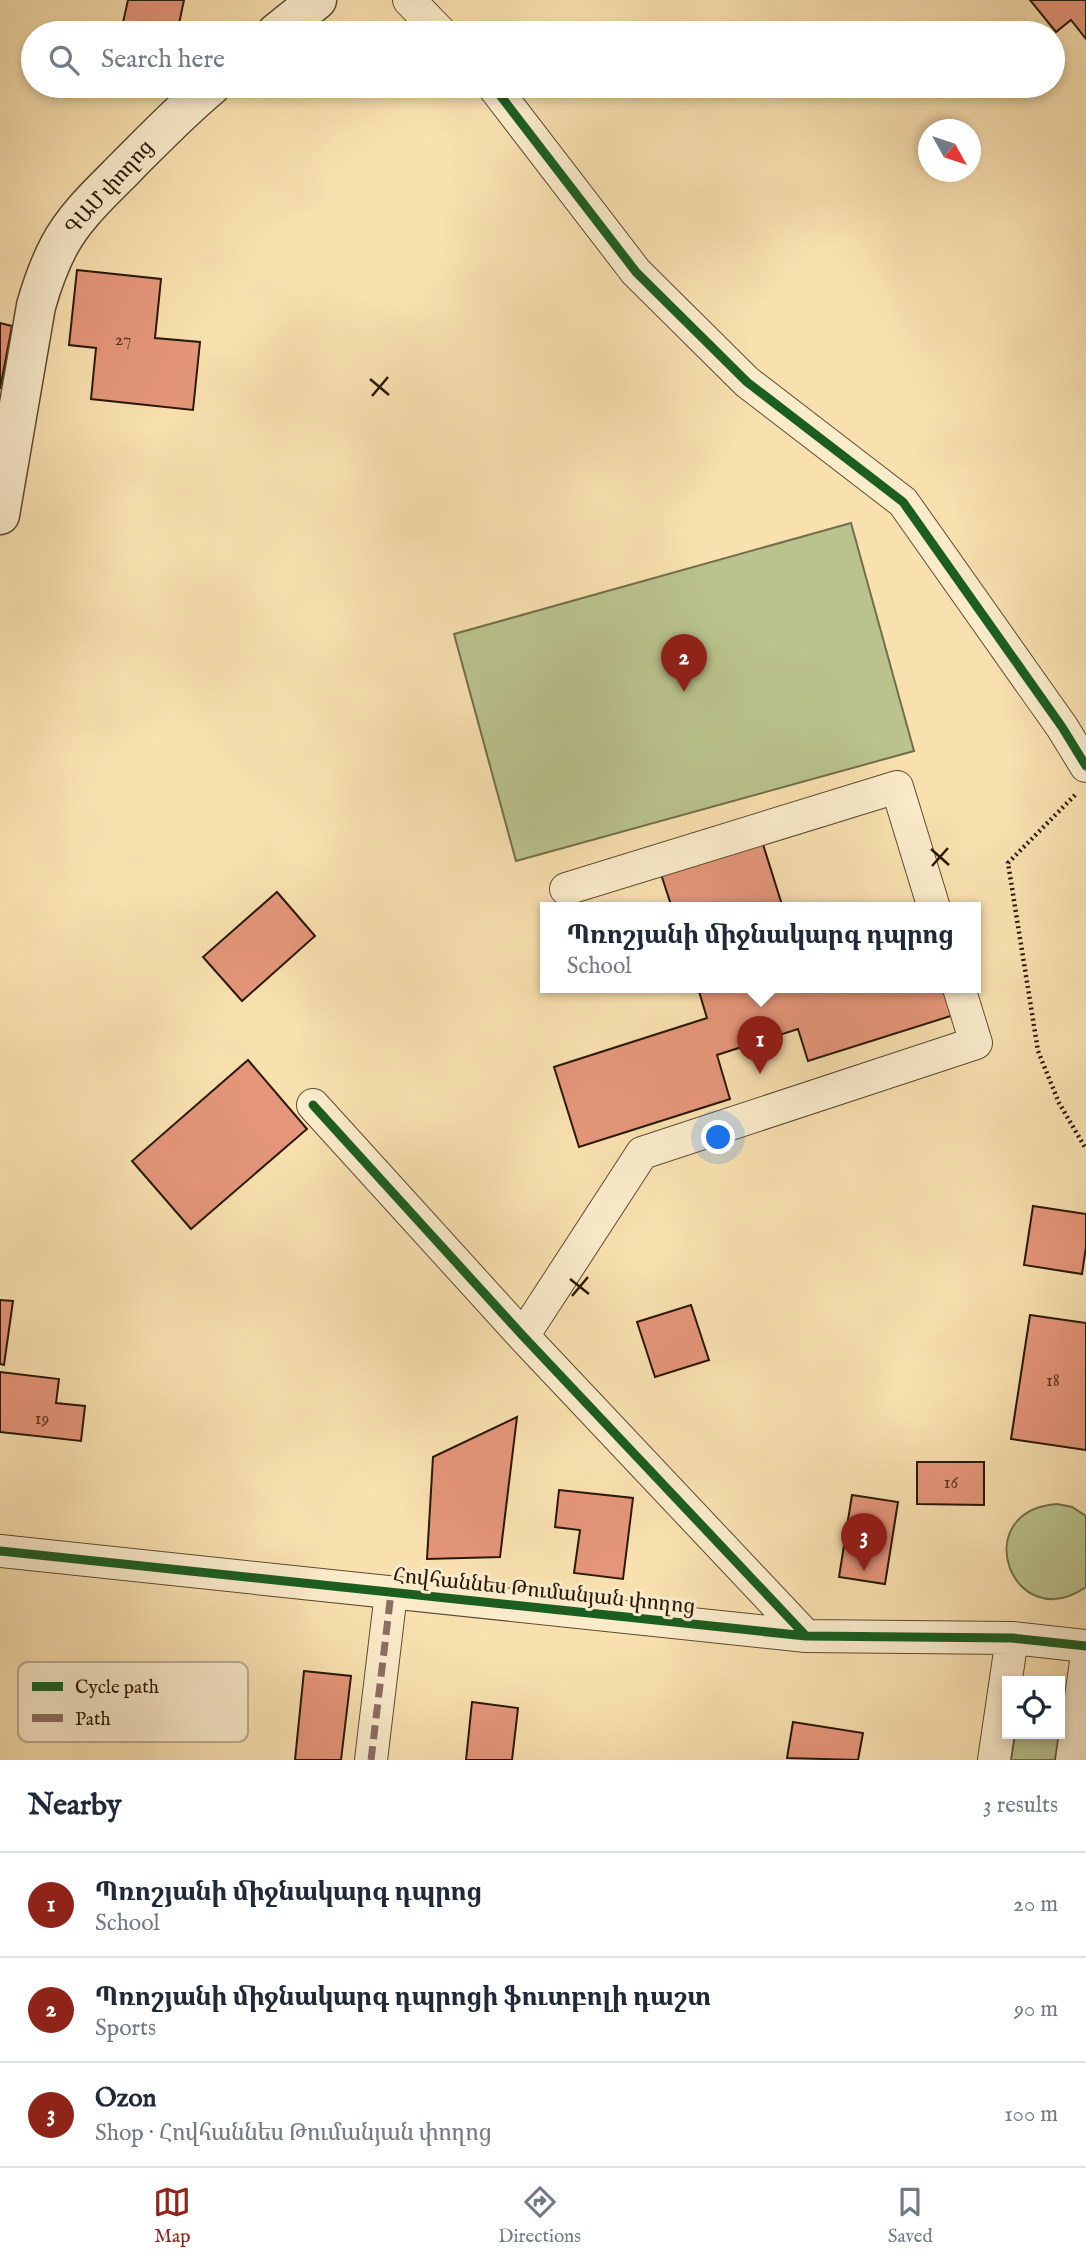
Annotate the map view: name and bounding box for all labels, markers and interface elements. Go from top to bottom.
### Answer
search box [21,21,1065,98]
icon: search [45,41,83,79]
text: Search here [101,43,225,76]
north arrow [918,119,981,182]
street label: ԳԱՄ փողոց [60,135,160,241]
house number: 27 [115,329,131,352]
pin: 2 [661,634,707,692]
popup [540,902,981,993]
text: Պռոշյանի միջնակարգ դպրոց [567,919,954,952]
text: School [567,952,632,981]
pin: 1 [737,1016,783,1074]
your location [701,1120,735,1154]
house number: 18 [1046,1370,1060,1393]
house number: 19 [35,1408,49,1431]
house number: 16 [944,1472,959,1495]
pin: 3 [841,1513,887,1571]
street label: Հովհաննես Թումանյան փողոց [392,1563,696,1621]
legend [18,1662,248,1742]
text: Cycle path [75,1676,159,1700]
map controls [1002,1676,1065,1739]
button: locate [1002,1676,1065,1739]
text: Path [75,1708,111,1732]
text: Nearby [28,1787,121,1825]
text: 3 results [983,1791,1058,1820]
text: Պռոշյանի միջնակարգ դպրոց [95,1876,482,1909]
text: 1 [47,1890,55,1919]
text: 20 m [1013,1890,1058,1919]
text: School [95,1909,160,1938]
text: Պռոշյանի միջնակարգ դպրոցի ֆուտբոլի դաշտ [95,1981,711,2014]
text: 2 [46,1995,56,2024]
text: 90 m [1014,1995,1058,2024]
text: Sports [95,2014,156,2043]
text: Ozon [95,2082,156,2115]
text: 3 [47,2100,55,2129]
text: 100 m [1004,2100,1058,2129]
text: Shop · Հովհաննես Թումանյան փողոց [95,2119,492,2148]
tab: Map [153,2183,191,2249]
tab: Directions [498,2183,581,2249]
tab: Saved [888,2183,933,2249]

